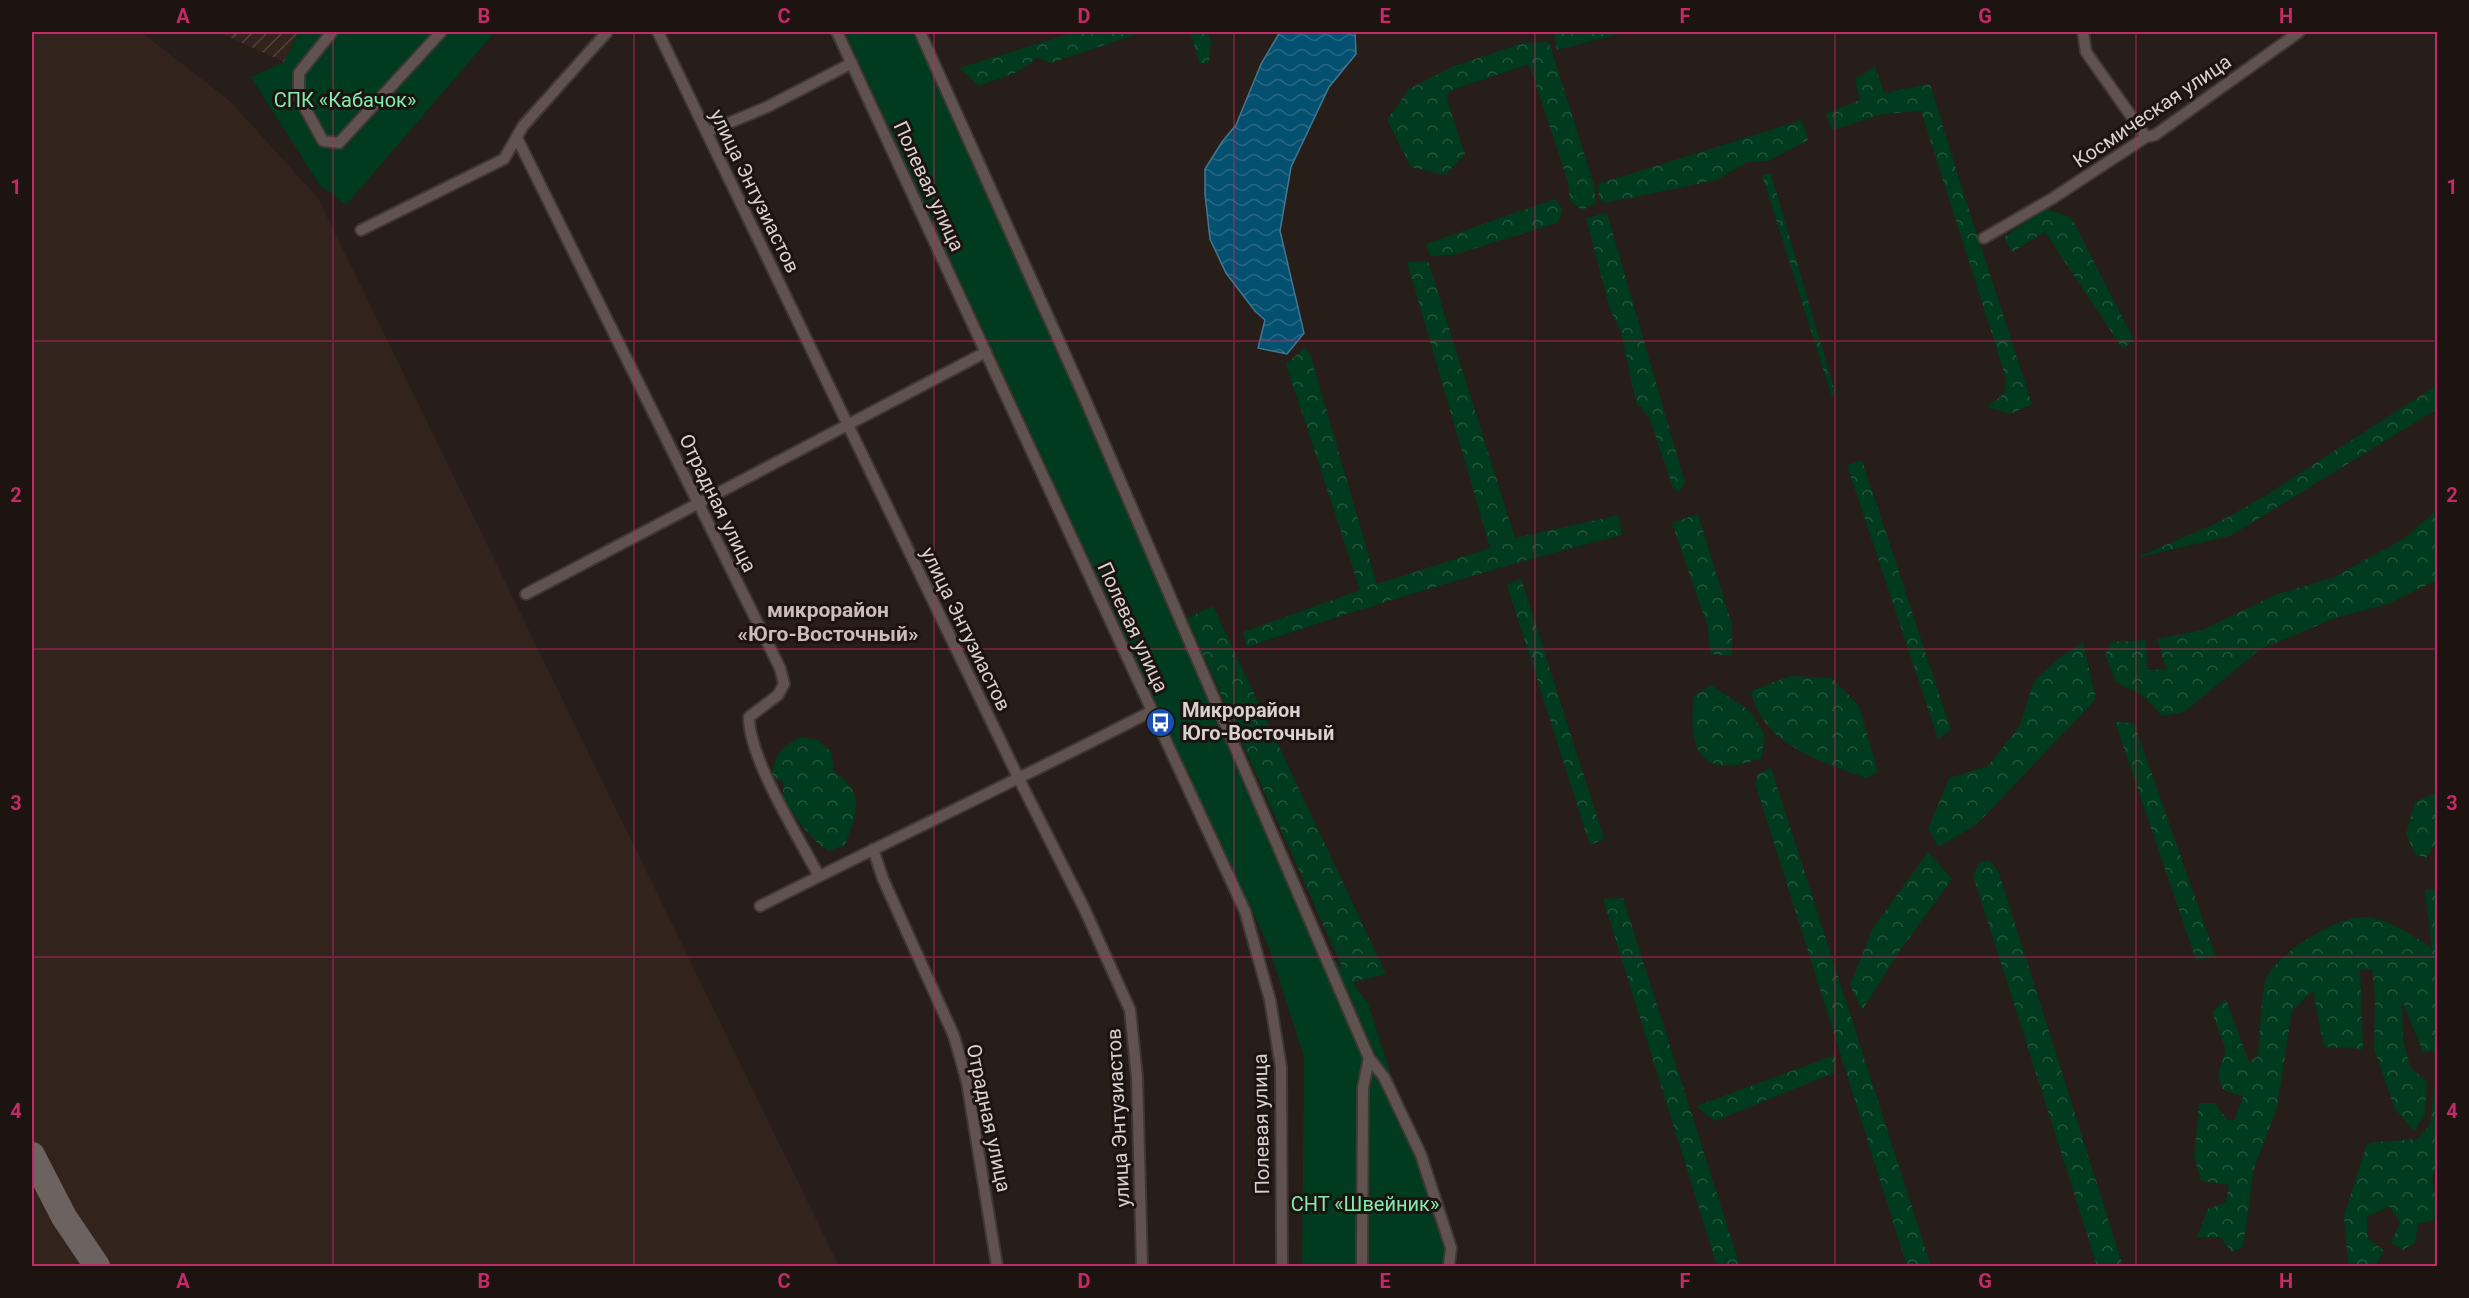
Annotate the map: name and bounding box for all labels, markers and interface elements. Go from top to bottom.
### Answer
text: A [176,4,190,28]
text: B [478,4,490,28]
text: C [777,4,791,28]
text: D [1078,4,1091,28]
text: E [1379,4,1391,28]
text: F [1680,4,1691,28]
text: G [1978,4,1992,28]
text: H [2279,4,2293,28]
street label: Космическая улица [2068,49,2236,173]
park label: СПК «Кабачок» [274,88,416,112]
street label: улица Энтузиастов [705,105,805,277]
street label: Полевая улица [888,117,970,255]
text: 1 [10,175,22,199]
text: 1 [2446,175,2458,199]
street label: Отрадная улица [674,430,762,576]
text: 2 [10,483,22,507]
text: 2 [2446,483,2458,507]
street label: улица Энтузиастов [916,543,1016,715]
street label: Полевая улица [1092,558,1174,696]
district label: микрорайон «Юго-Восточный» [738,598,918,646]
place label: Микрорайон Юго-Восточный [1182,698,1334,745]
bus stop icon: Микрорайон Юго-Восточный [1145,706,1177,738]
text: 3 [10,791,22,815]
text: 3 [2446,791,2458,815]
street label: улица Энтузиастов [1101,1028,1135,1208]
street label: Отрадная улица [962,1042,1016,1194]
street label: Полевая улица [1248,1053,1274,1195]
text: 4 [10,1099,22,1123]
text: 4 [2446,1099,2458,1123]
park label: СНТ «Швейник» [1291,1192,1439,1216]
text: A [176,1269,190,1293]
text: B [478,1269,490,1293]
text: C [777,1269,791,1293]
text: D [1078,1269,1091,1293]
text: E [1379,1269,1391,1293]
text: F [1680,1269,1691,1293]
text: G [1978,1269,1992,1293]
text: H [2279,1269,2293,1293]

